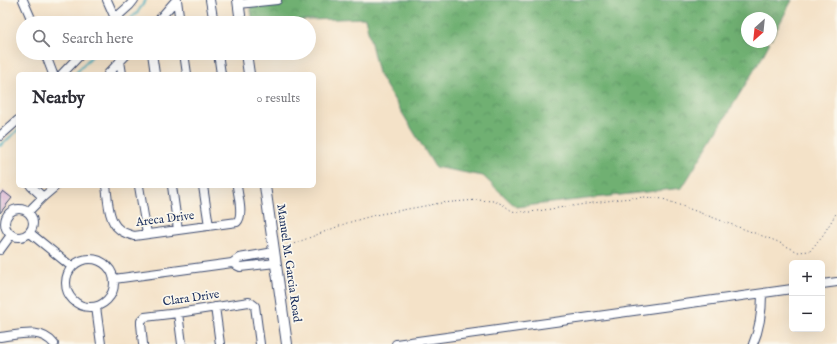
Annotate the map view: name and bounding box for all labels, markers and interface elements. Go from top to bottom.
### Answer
north arrow [741,12,777,48]
search box [16,16,316,60]
icon: search [30,27,52,49]
text: Search here [62,29,133,48]
text: Nearby [32,88,85,109]
text: 0 results [256,90,300,107]
street label: Manuel M. Garcia Road [273,203,305,324]
street label: Areca Drive [134,208,196,230]
map controls [789,260,825,332]
button: + [789,260,825,296]
street label: Clara Drive [162,287,221,309]
button: − [789,296,825,332]

